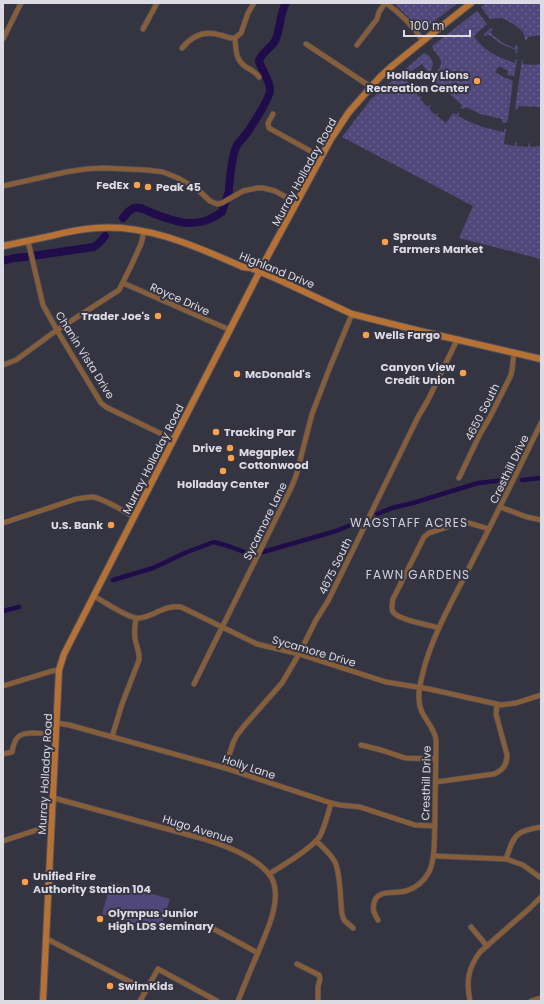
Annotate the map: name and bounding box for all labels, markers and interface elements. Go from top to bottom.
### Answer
scale bar [404,12,470,38]
text: 100 m [410,17,444,34]
place label: Holladay Lions Recreation Center [366,67,469,96]
marker: Holladay Lions Recreation Center [472,76,482,86]
street label: Murray Holladay Road [268,115,340,229]
place label: FedEx [96,177,130,193]
place label: Peak 45 [156,179,201,195]
marker: FedEx [132,180,142,190]
marker: Peak 45 [143,182,153,192]
place label: Sprouts Farmers Market [393,228,484,257]
marker: Sprouts Farmers Market [380,237,390,247]
street label: Highland Drive [237,248,317,292]
street label: Royce Drive [148,279,213,319]
street label: Chanin Vista Drive [52,308,119,402]
place label: Trader Joe's [81,308,150,324]
marker: Trader Joe's [153,311,163,321]
place label: Wells Fargo [374,327,440,343]
marker: Wells Fargo [361,330,371,340]
place label: Canyon View Credit Union [380,359,455,388]
place label: McDonald's [245,366,311,382]
marker: Canyon View Credit Union [458,368,468,378]
marker: McDonald's [232,369,242,379]
street label: 4650 South [461,381,503,443]
street label: Murray Holladay Road [118,401,188,517]
place label: Tracking Par [224,424,296,440]
marker: Tracking Par [211,427,221,437]
street label: Cresthill Drive [485,432,533,506]
place label: Drive [192,440,222,456]
marker: Drive [225,443,235,453]
place label: Megaplex Cottonwood [239,444,309,473]
marker: Megaplex Cottonwood [226,453,236,463]
marker: Holladay Center [218,466,228,476]
place label: Holladay Center [177,476,269,492]
street label: Sycamore Lane [239,479,291,563]
district label: WAGSTAFF ACRES [350,514,468,531]
place label: U.S. Bank [51,517,103,533]
marker: U.S. Bank [106,520,116,530]
street label: 4675 South [314,535,356,597]
district label: FAWN GARDENS [366,566,470,583]
street label: Sycamore Drive [270,631,358,671]
street label: Murray Holladay Road [34,713,56,835]
street label: Cresthill Drive [417,745,435,821]
street label: Holly Lane [220,751,278,783]
street label: Hugo Avenue [161,811,236,847]
place label: Unified Fire Authority Station 104 [33,868,152,897]
marker: Unified Fire Authority Station 104 [20,877,30,887]
place label: Olympus Junior High LDS Seminary [108,905,214,934]
marker: Olympus Junior High LDS Seminary [95,914,105,924]
place label: SwimKids [118,978,174,994]
marker: SwimKids [105,981,115,991]

